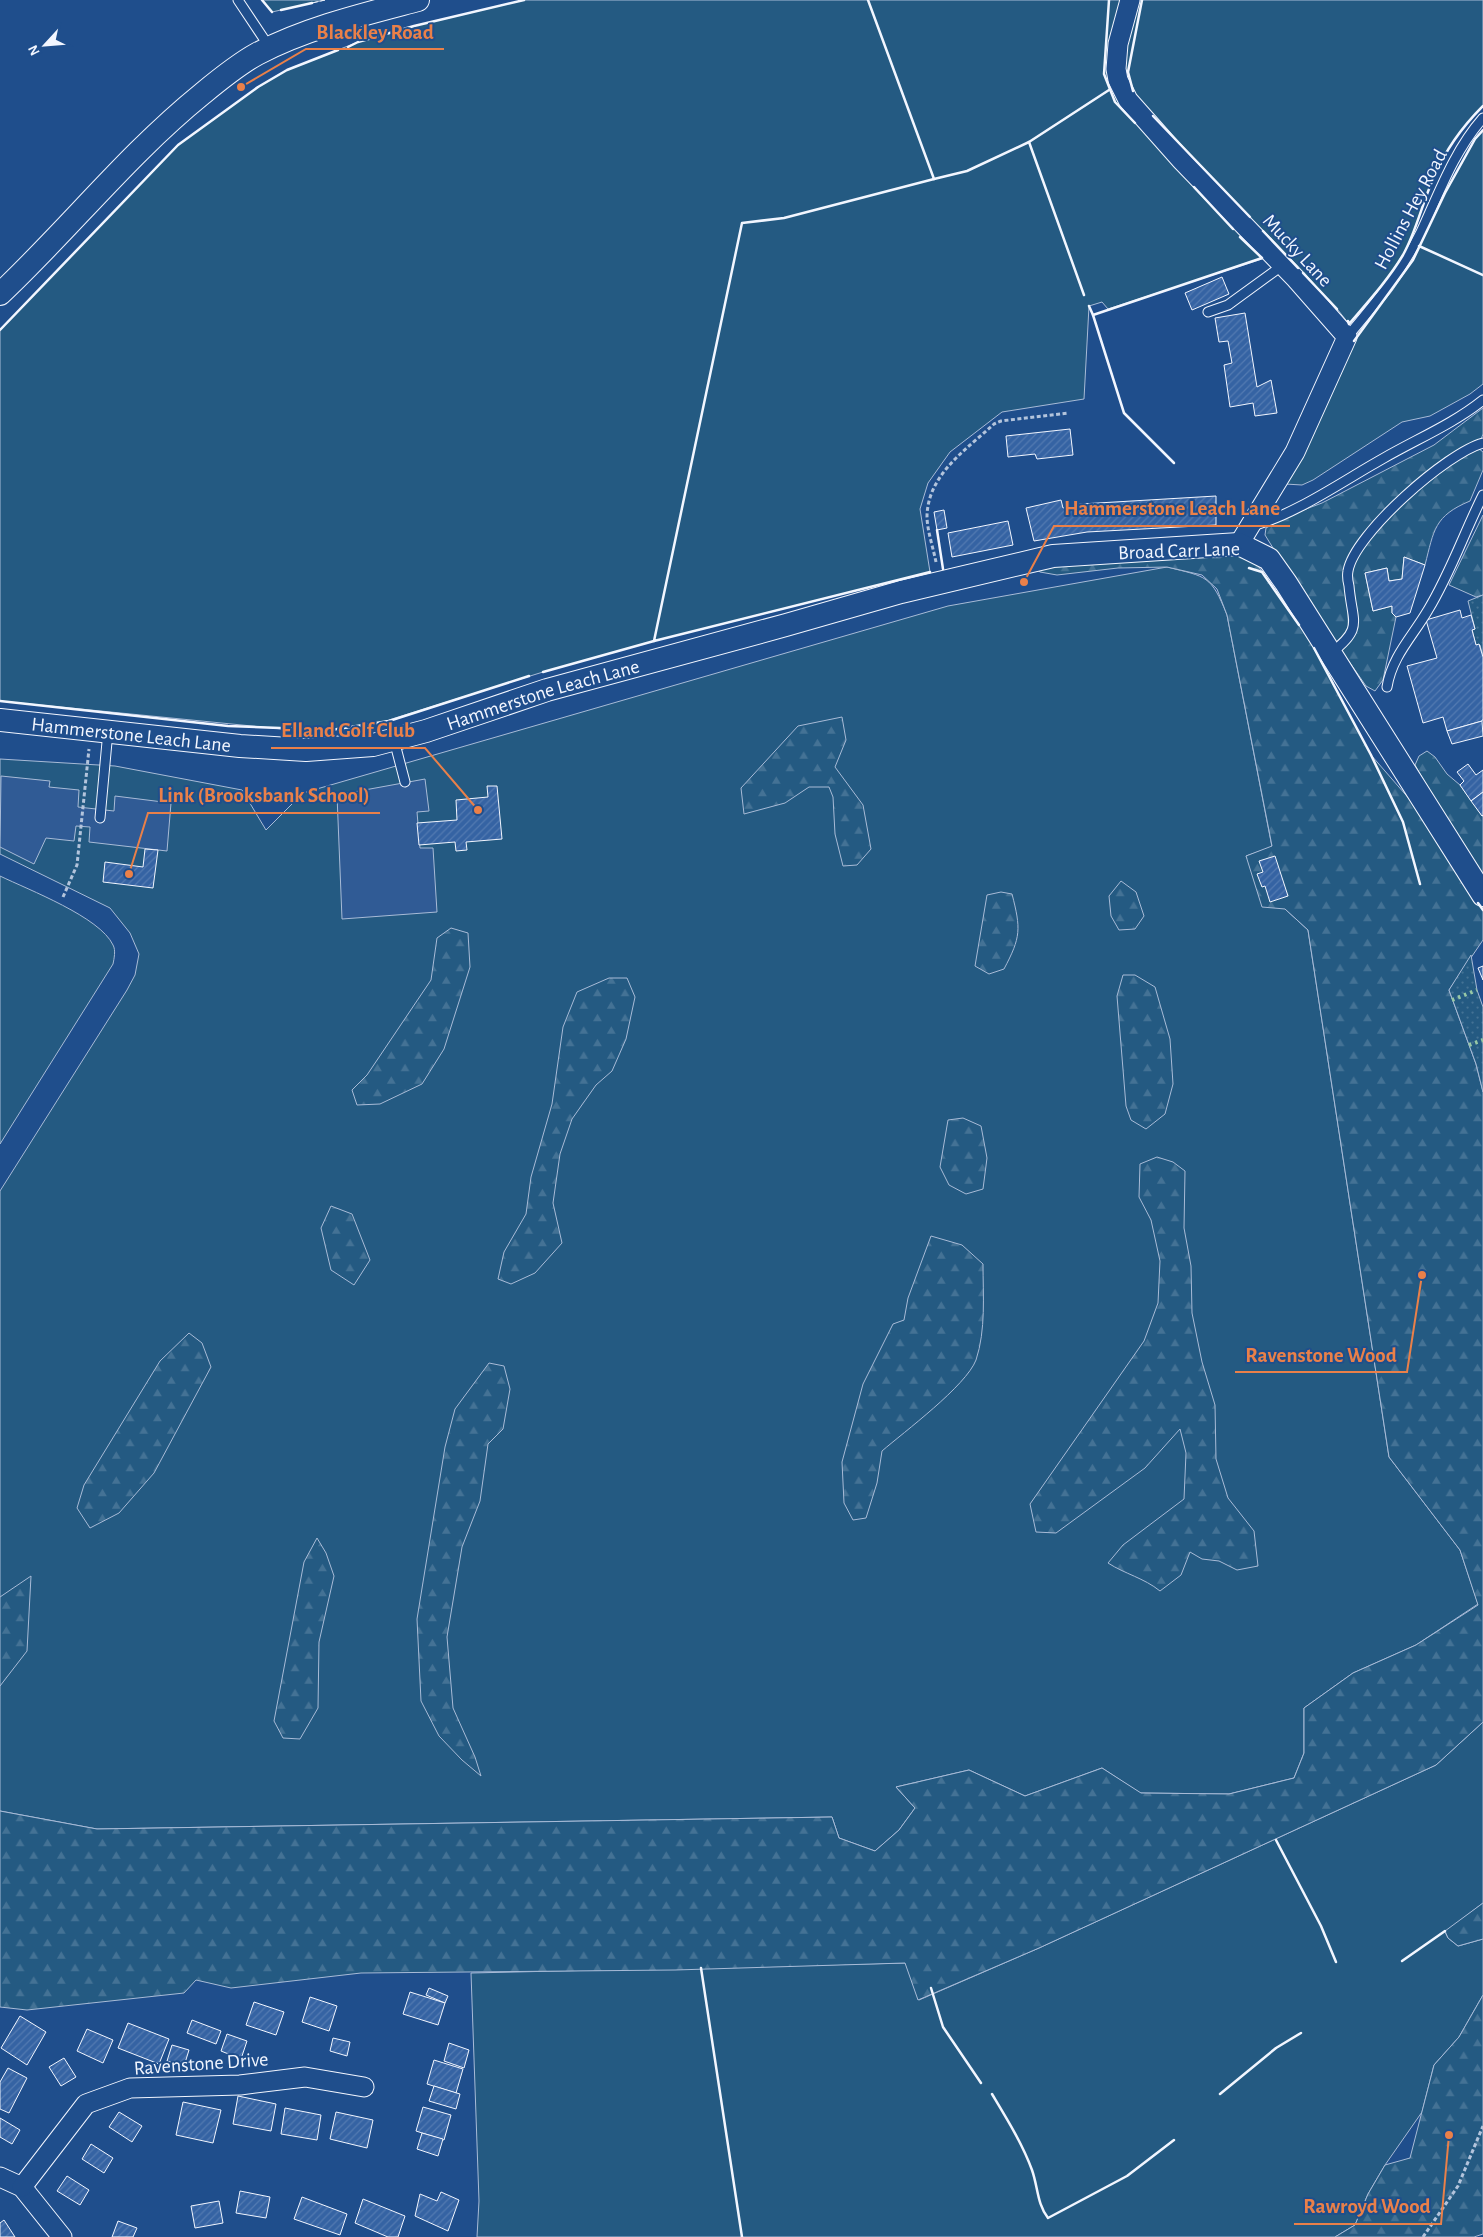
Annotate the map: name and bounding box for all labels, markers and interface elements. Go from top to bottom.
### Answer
callout: Blackley Road [306,13,444,49]
north arrow [20,20,70,70]
text: Blackley Road [316,22,434,43]
text: N [26,43,43,58]
street label: Hollins Hey Road [1371,146,1451,273]
street label: Mucky Lane [1259,211,1336,291]
callout: Hammerstone Leach Lane [1054,490,1290,526]
text: Hammerstone Leach Lane [1064,498,1280,519]
street label: Broad Carr Lane [1118,539,1240,563]
street label: Hammerstone Leach Lane [444,656,642,734]
callout: Elland Golf Club [271,712,425,748]
street label: Hammerstone Leach Lane [30,714,232,756]
text: Elland Golf Club [281,720,415,741]
callout: Link (Brooksbank School) [148,777,380,813]
text: Link (Brooksbank School) [158,785,370,806]
callout: Ravenstone Wood [1235,1336,1407,1372]
text: Ravenstone Wood [1245,1345,1397,1366]
street label: Ravenstone Drive [133,2049,269,2079]
callout: Rawroyd Wood [1294,2188,1441,2224]
text: Rawroyd Wood [1303,2196,1431,2217]

